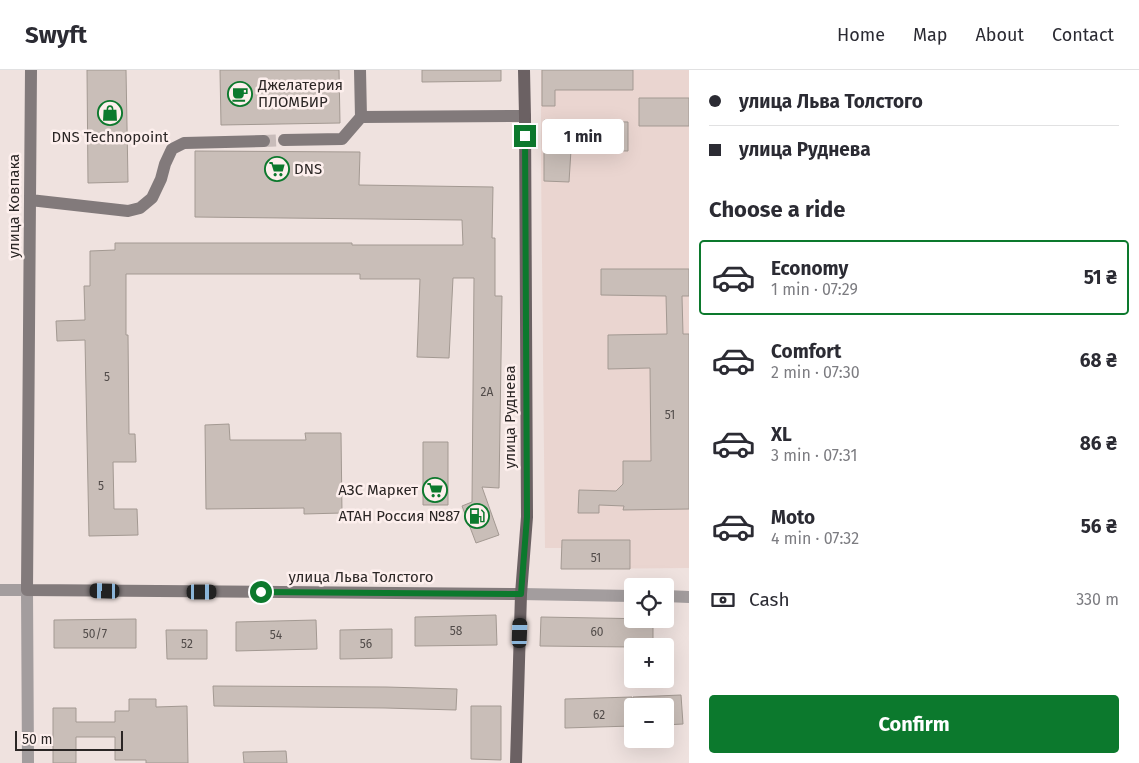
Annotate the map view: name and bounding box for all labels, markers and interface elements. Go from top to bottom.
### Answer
text: Swyft [25,21,87,49]
text: Home [837,24,885,46]
text: Map [913,24,947,46]
text: About [975,24,1024,46]
text: Contact [1052,24,1114,46]
place label: Джелатерия ПЛОМБИР [257,76,343,111]
cafe icon: Джелатерия ПЛОМБИР [227,81,253,107]
text: улица Льва Толстого [739,90,923,113]
shop icon: DNS Technopoint [97,100,123,126]
callout: 1 min [542,118,625,154]
route end [514,125,536,147]
text: 1 min [564,127,602,146]
place label: DNS Technopoint [52,128,169,146]
text: улица Руднева [739,138,871,161]
street label: улица Ковпака [5,154,23,258]
supermarket icon: DNS [264,156,290,182]
place label: DNS [294,160,322,178]
text: Choose a ride [709,196,845,223]
icon: car [711,255,756,300]
text: Economy [771,257,848,280]
text: 51 ₴ [1084,266,1117,289]
text: 1 min · 07:29 [771,280,858,299]
icon: car [711,338,756,383]
text: Comfort [771,340,841,363]
text: 68 ₴ [1080,349,1117,372]
text: 2 min · 07:30 [771,363,860,382]
street label: улица Руднева [501,365,519,469]
house number: 5 [104,370,110,384]
house number: 2А [481,385,494,399]
house number: 51 [665,408,675,422]
icon: car [711,421,756,466]
text: XL [771,423,792,446]
text: 86 ₴ [1080,432,1117,455]
text: 3 min · 07:31 [771,446,857,465]
supermarket icon: АЗС Маркет [422,477,448,503]
house number: 5 [98,479,104,493]
place label: АЗС Маркет [338,481,418,499]
fuel station icon: АТАН Россия №87 [464,503,490,529]
icon: car [711,504,756,549]
text: Moto [771,506,815,529]
place label: АТАН Россия №87 [339,507,460,525]
text: 56 ₴ [1081,515,1117,538]
text: 4 min · 07:32 [771,529,859,548]
house number: 51 [591,551,601,565]
street label: улица Льва Толстого [288,568,434,586]
map controls [624,578,674,748]
button: locate [624,578,674,628]
route start [250,581,272,603]
car [89,583,120,599]
car [187,585,217,600]
icon: cash [709,586,737,614]
text: Cash [749,588,790,611]
text: 330 m [1076,590,1119,609]
car [511,618,528,648]
house number: 58 [450,624,463,638]
house number: 60 [590,625,604,639]
house number: 50/7 [83,627,107,641]
house number: 54 [270,628,283,642]
house number: 52 [181,637,193,651]
house number: 56 [360,637,372,651]
button: + [624,638,674,688]
button: Confirm [709,695,1119,753]
button: − [624,698,674,748]
house number: 62 [593,708,605,722]
scale bar [15,728,122,751]
text: 50 m [22,731,53,748]

